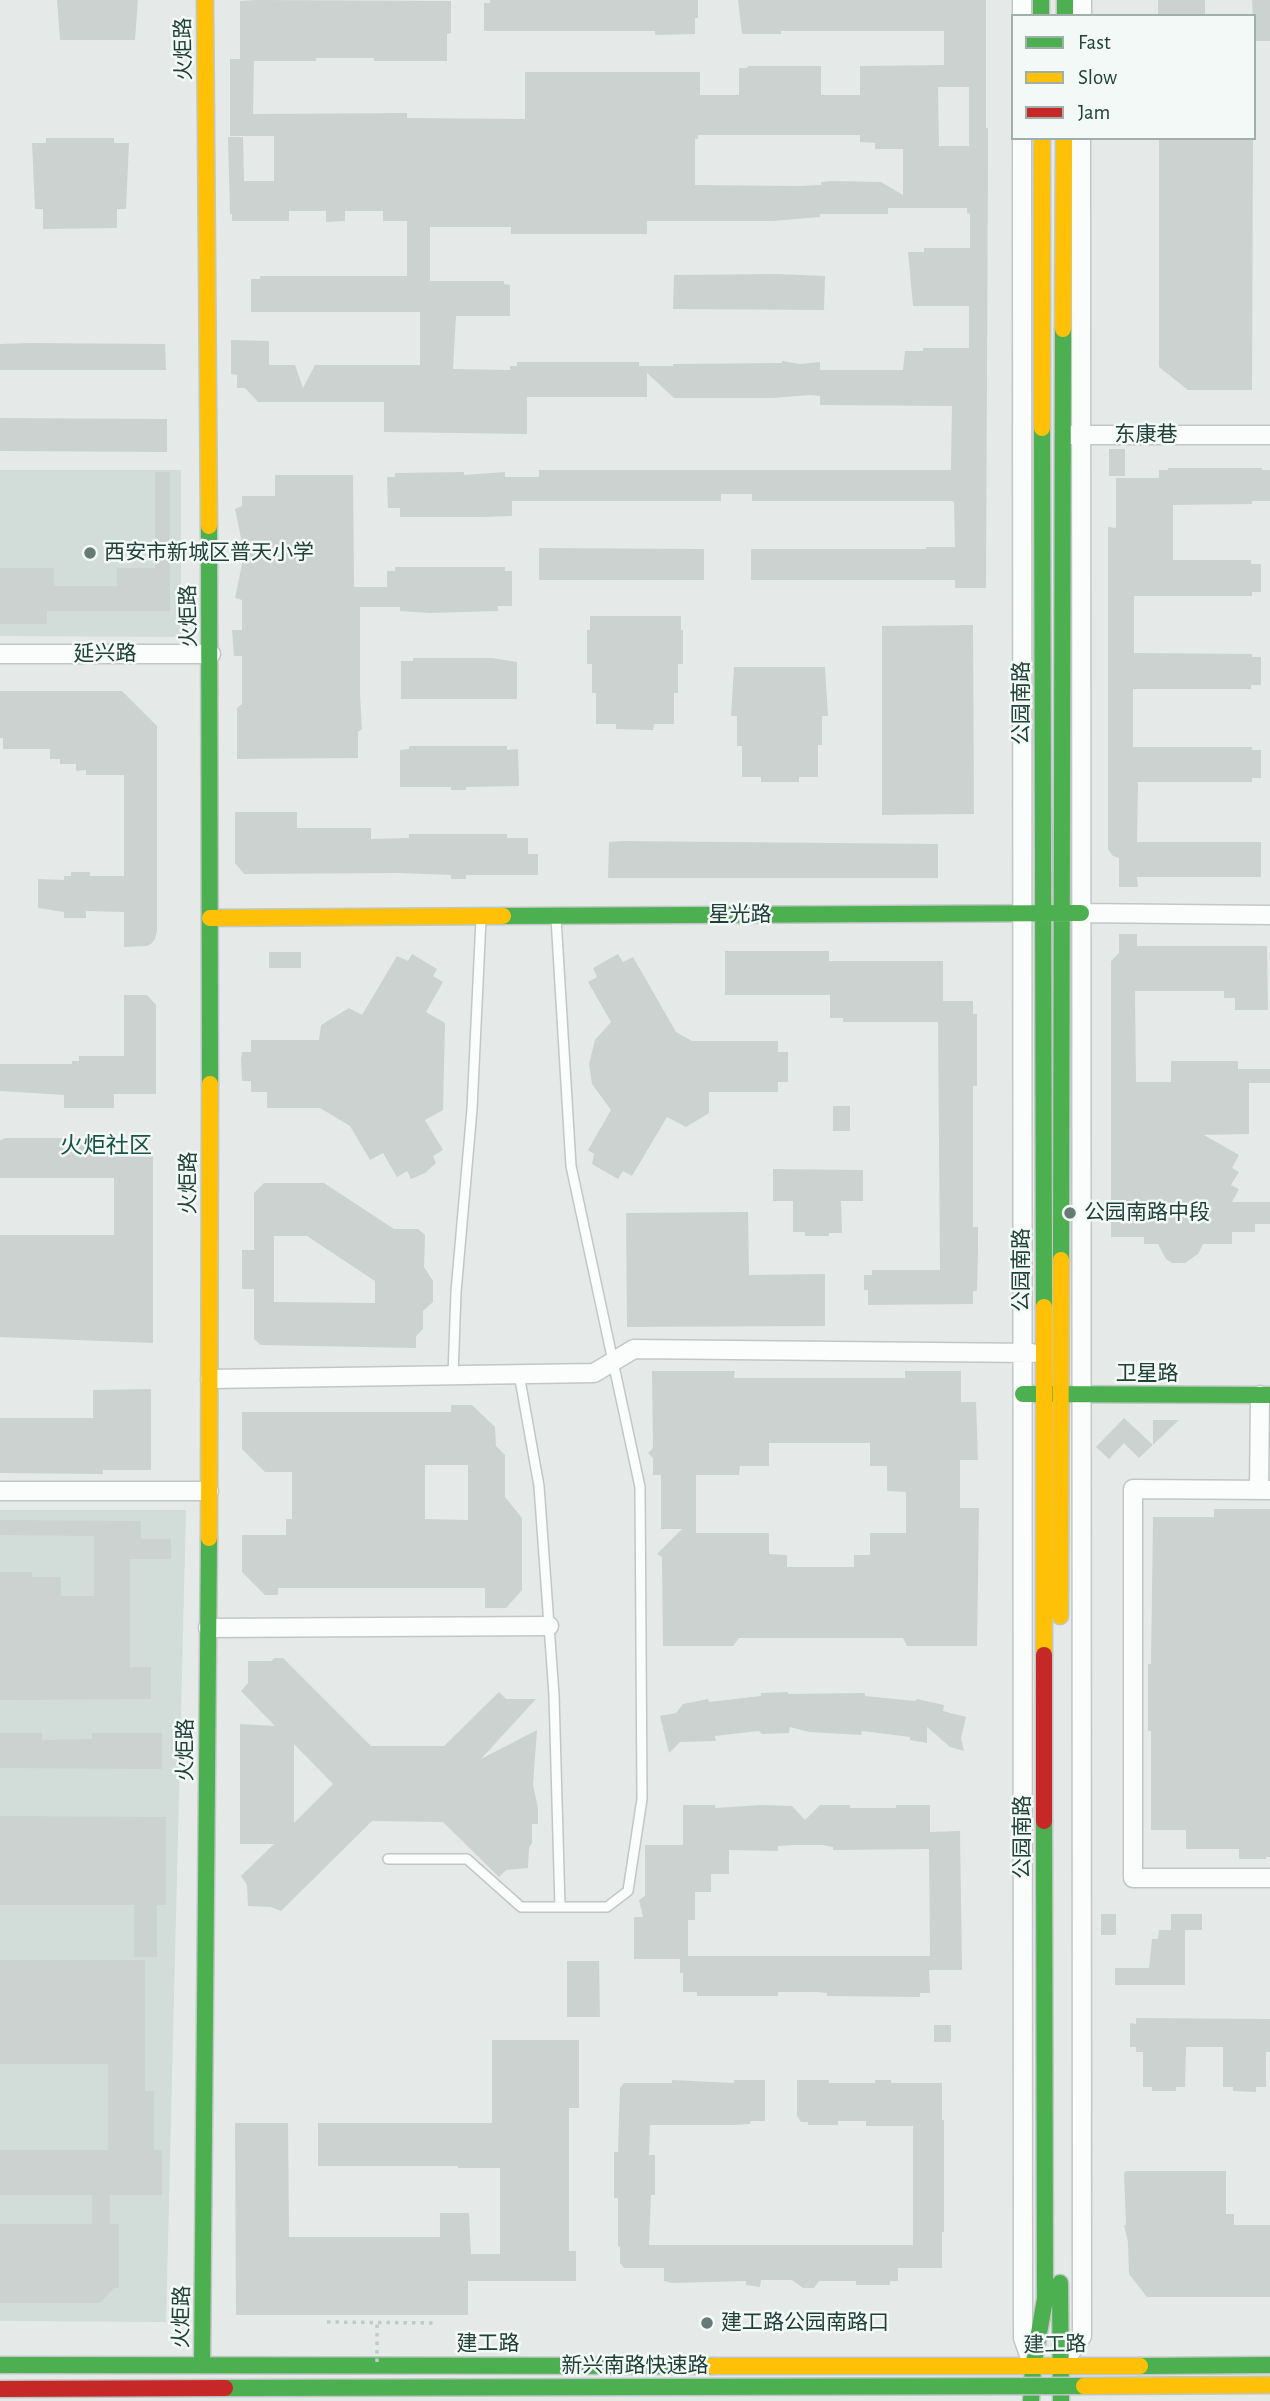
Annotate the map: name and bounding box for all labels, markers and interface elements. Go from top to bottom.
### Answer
legend [1011,14,1256,140]
street label: 火炬路 [171,17,197,81]
text: Fast [1078,32,1111,53]
text: Slow [1078,67,1117,88]
text: Jam [1078,102,1110,123]
street label: 东康巷 [1115,422,1177,448]
place label: 西安市新城区普天小学 [104,540,314,566]
marker: 西安市新城区普天小学 [82,545,98,561]
street label: 火炬路 [176,584,202,648]
street label: 延兴路 [74,641,136,667]
street label: 公园南路 [1009,661,1035,745]
street label: 星光路 [709,902,771,928]
district label: 火炬社区 [60,1132,152,1160]
street label: 火炬路 [176,1152,202,1214]
place label: 公园南路中段 [1084,1200,1210,1226]
marker: 公园南路中段 [1062,1205,1078,1221]
street label: 公园南路 [1009,1228,1035,1312]
street label: 卫星路 [1116,1361,1178,1387]
street label: 火炬路 [173,1719,199,1781]
street label: 公园南路 [1010,1795,1036,1879]
street label: 火炬路 [169,2285,195,2349]
place label: 建工路公园南路口 [721,2310,889,2336]
marker: 建工路公园南路口 [699,2315,715,2331]
street label: 建工路 [457,2331,519,2357]
street label: 建工路 [1023,2332,1087,2358]
street label: 新兴南路快速路 [562,2353,708,2379]

